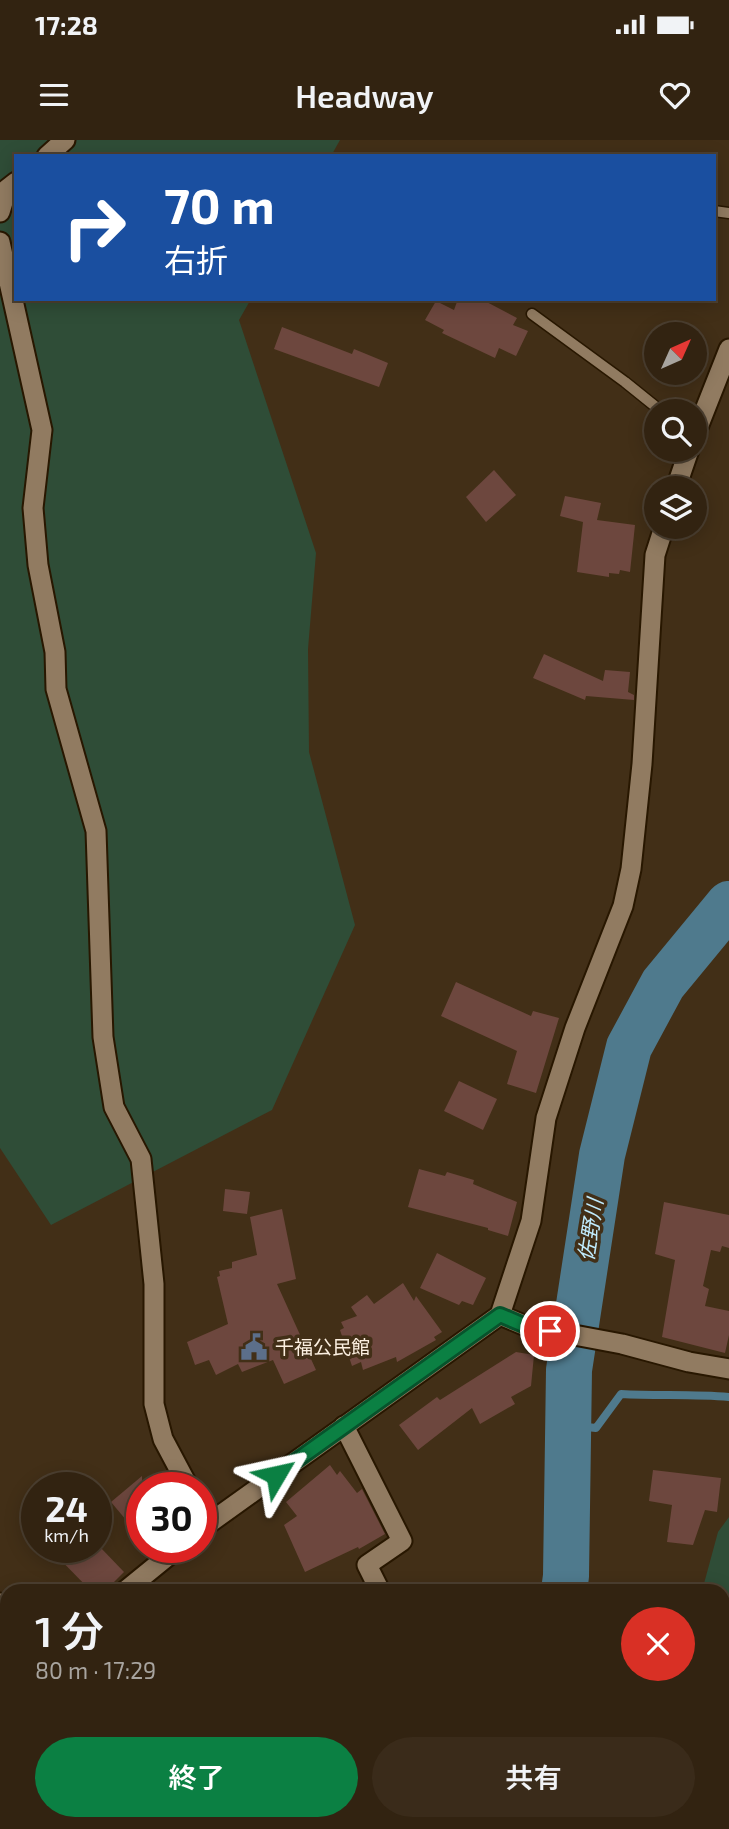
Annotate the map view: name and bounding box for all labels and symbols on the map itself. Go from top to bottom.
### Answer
north arrow [644,322,707,385]
water label: 佐野川 [572,1195,607,1263]
pin [520,1301,580,1361]
public building icon: 千福公民館 [239,1332,269,1362]
place label: 千福公民館 [275,1335,370,1358]
position arrow [239,1438,313,1512]
speed limit sign: 30 [126,1472,217,1563]

